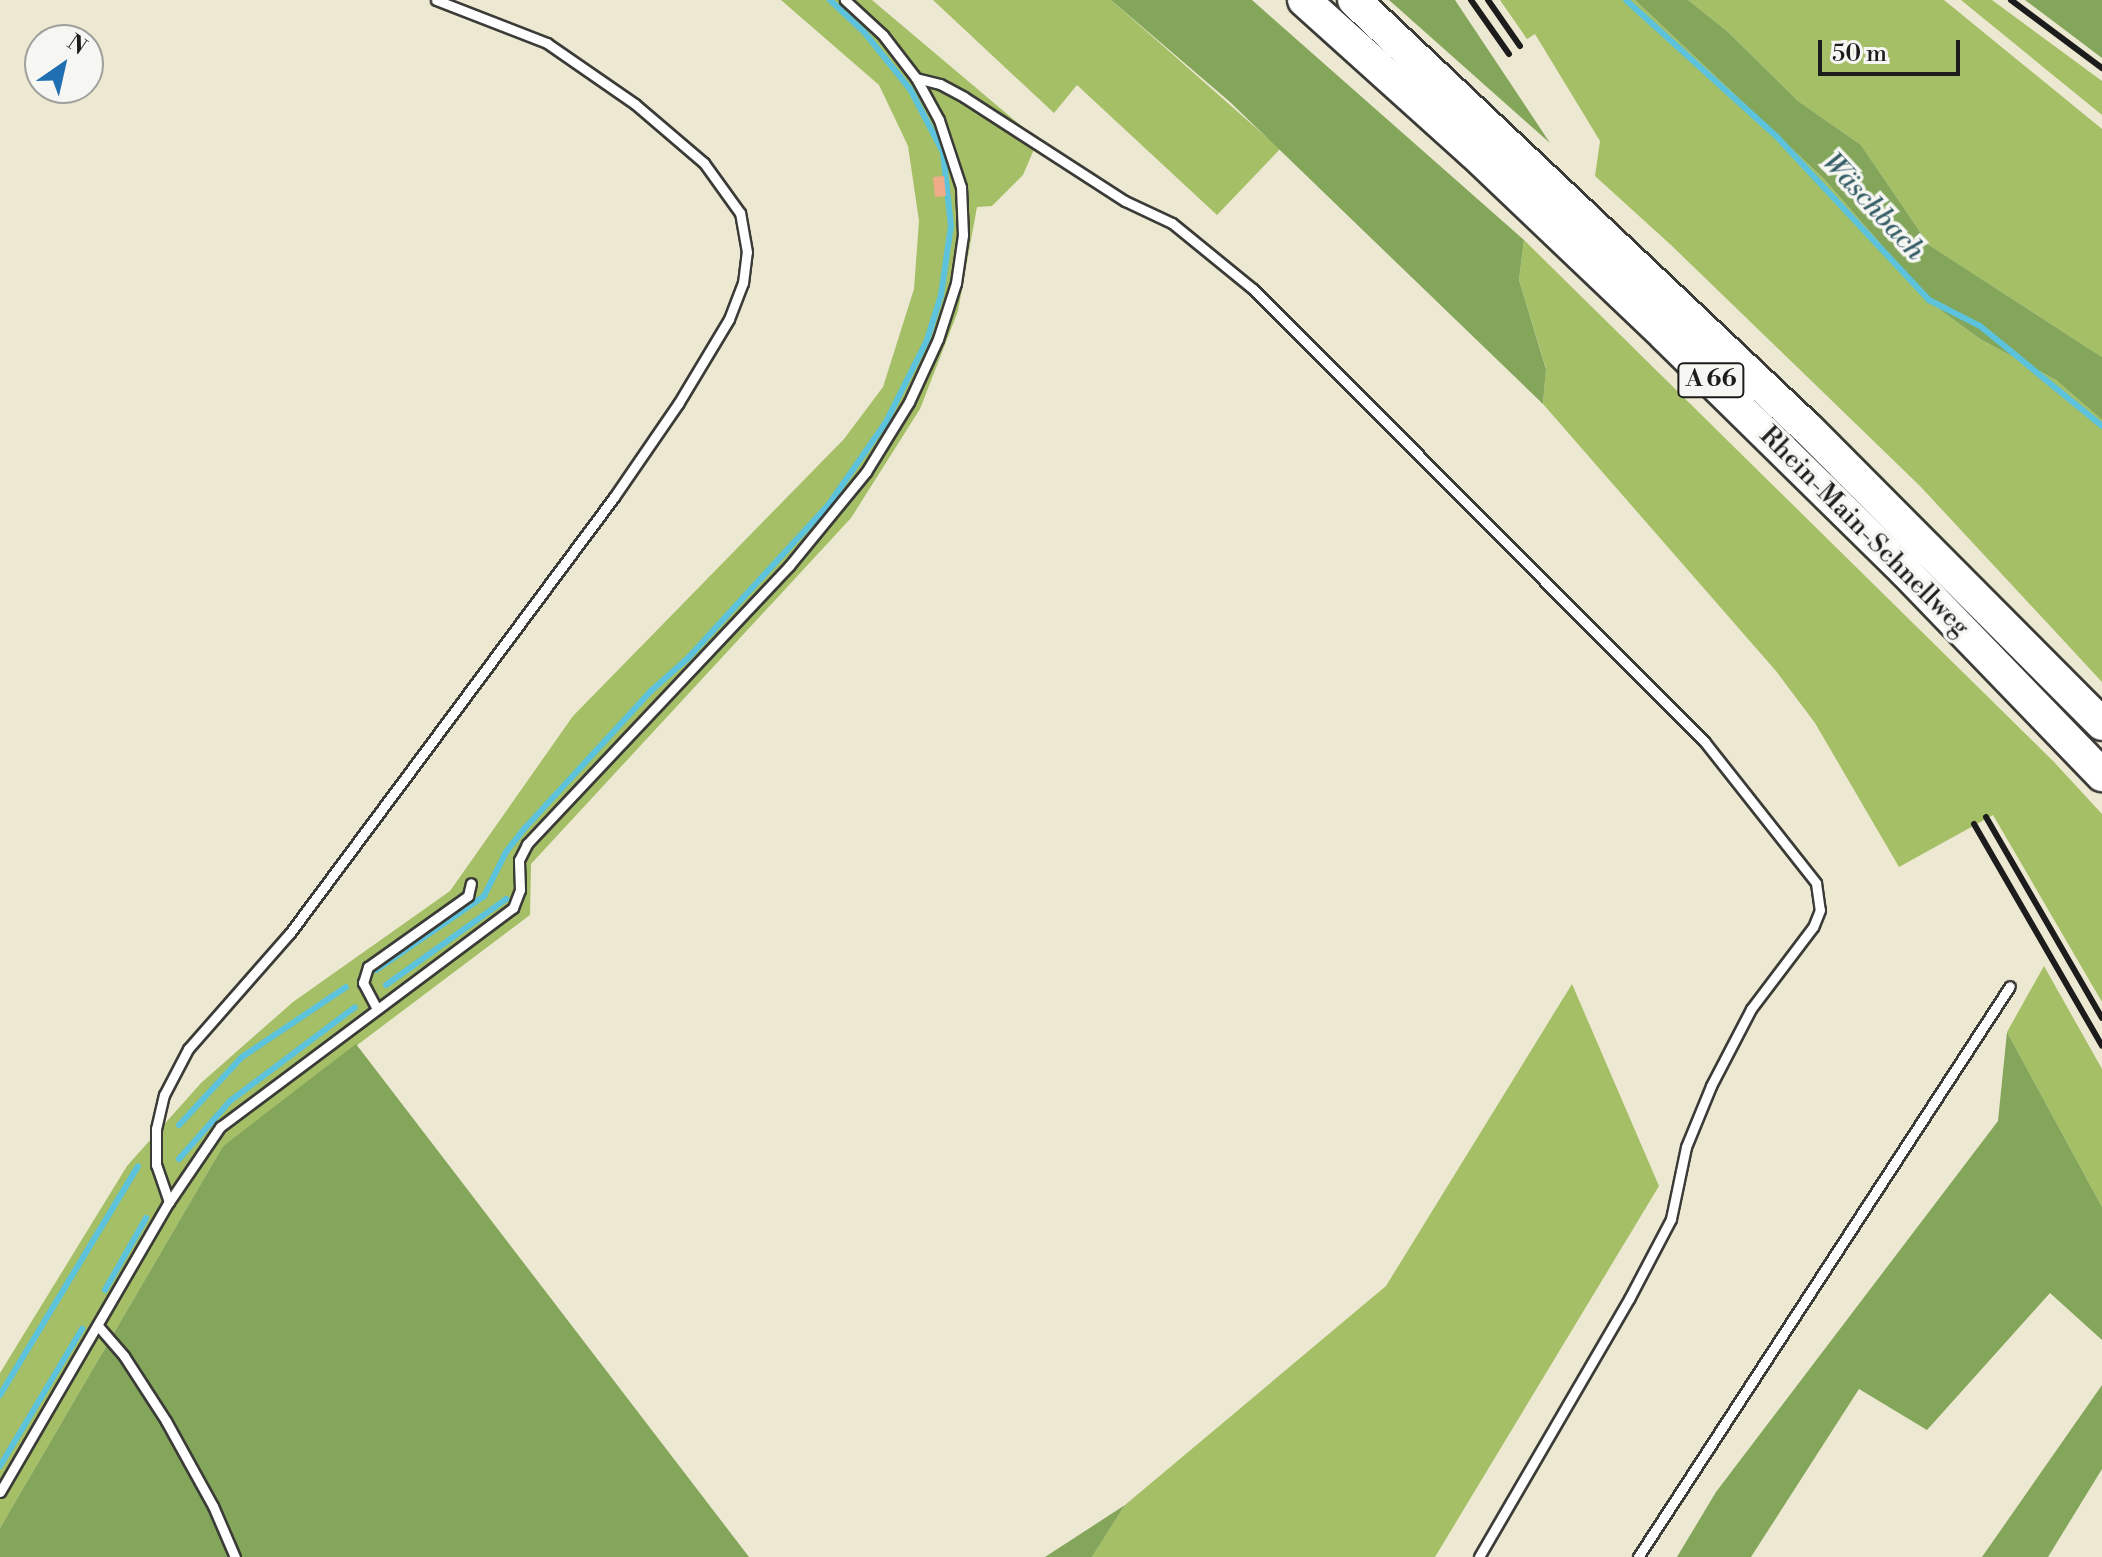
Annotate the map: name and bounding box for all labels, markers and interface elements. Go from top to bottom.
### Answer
north arrow [24,24,104,104]
scale bar [1822,24,1964,74]
text: N [62,29,91,61]
text: 50 m [1832,39,1887,69]
water label: Wäschbach [1815,146,1931,268]
road number: A 66 [1677,360,1745,400]
street label: Rhein-Main-Schnellweg [1753,421,1975,643]

